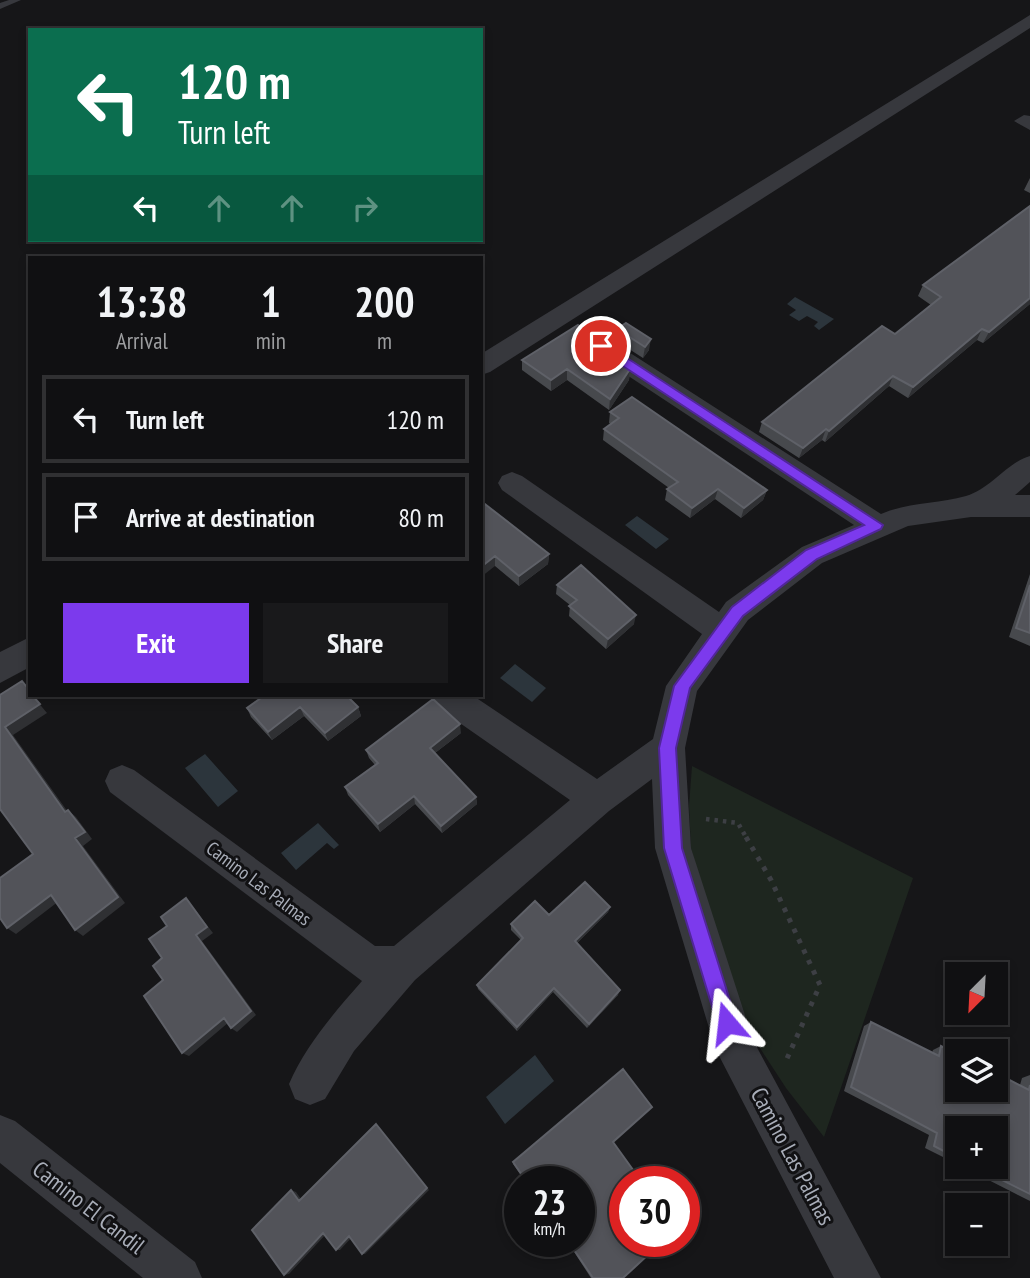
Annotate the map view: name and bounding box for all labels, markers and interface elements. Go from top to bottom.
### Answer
text: 120 m [178,49,291,113]
icon: left [63,56,154,147]
text: Turn left [178,111,270,153]
icon: left [127,189,165,227]
icon: ahead [200,189,238,227]
icon: ahead [273,189,311,227]
icon: right [346,189,384,227]
text: 13:38 [96,274,187,329]
text: 1 [261,274,281,329]
text: 200 [354,274,415,329]
pin [571,316,631,376]
text: Arrival [116,326,168,355]
text: min [256,326,286,355]
text: m [377,326,392,355]
icon: arrive [582,327,620,365]
icon: left [67,400,105,438]
text: Turn left [126,403,204,436]
text: 120 m [386,403,444,436]
icon: arrive [67,498,105,536]
text: Arrive at destination [126,501,315,534]
text: 80 m [398,501,444,534]
button: Exit [63,603,249,683]
button: Share [263,603,448,683]
street label: Camino Las Palmas [202,836,316,930]
north arrow [945,962,1008,1026]
map controls [945,962,1008,1256]
position arrow [690,986,764,1060]
button: layers [945,1039,1008,1102]
street label: Camino Las Palmas [745,1082,842,1230]
button: + [945,1116,1008,1179]
street label: Camino El Candil [27,1154,151,1260]
speed limit sign: 30 [609,1166,700,1257]
text: 23 [533,1179,566,1225]
button: − [945,1193,1008,1256]
text: km/h [534,1217,565,1240]

